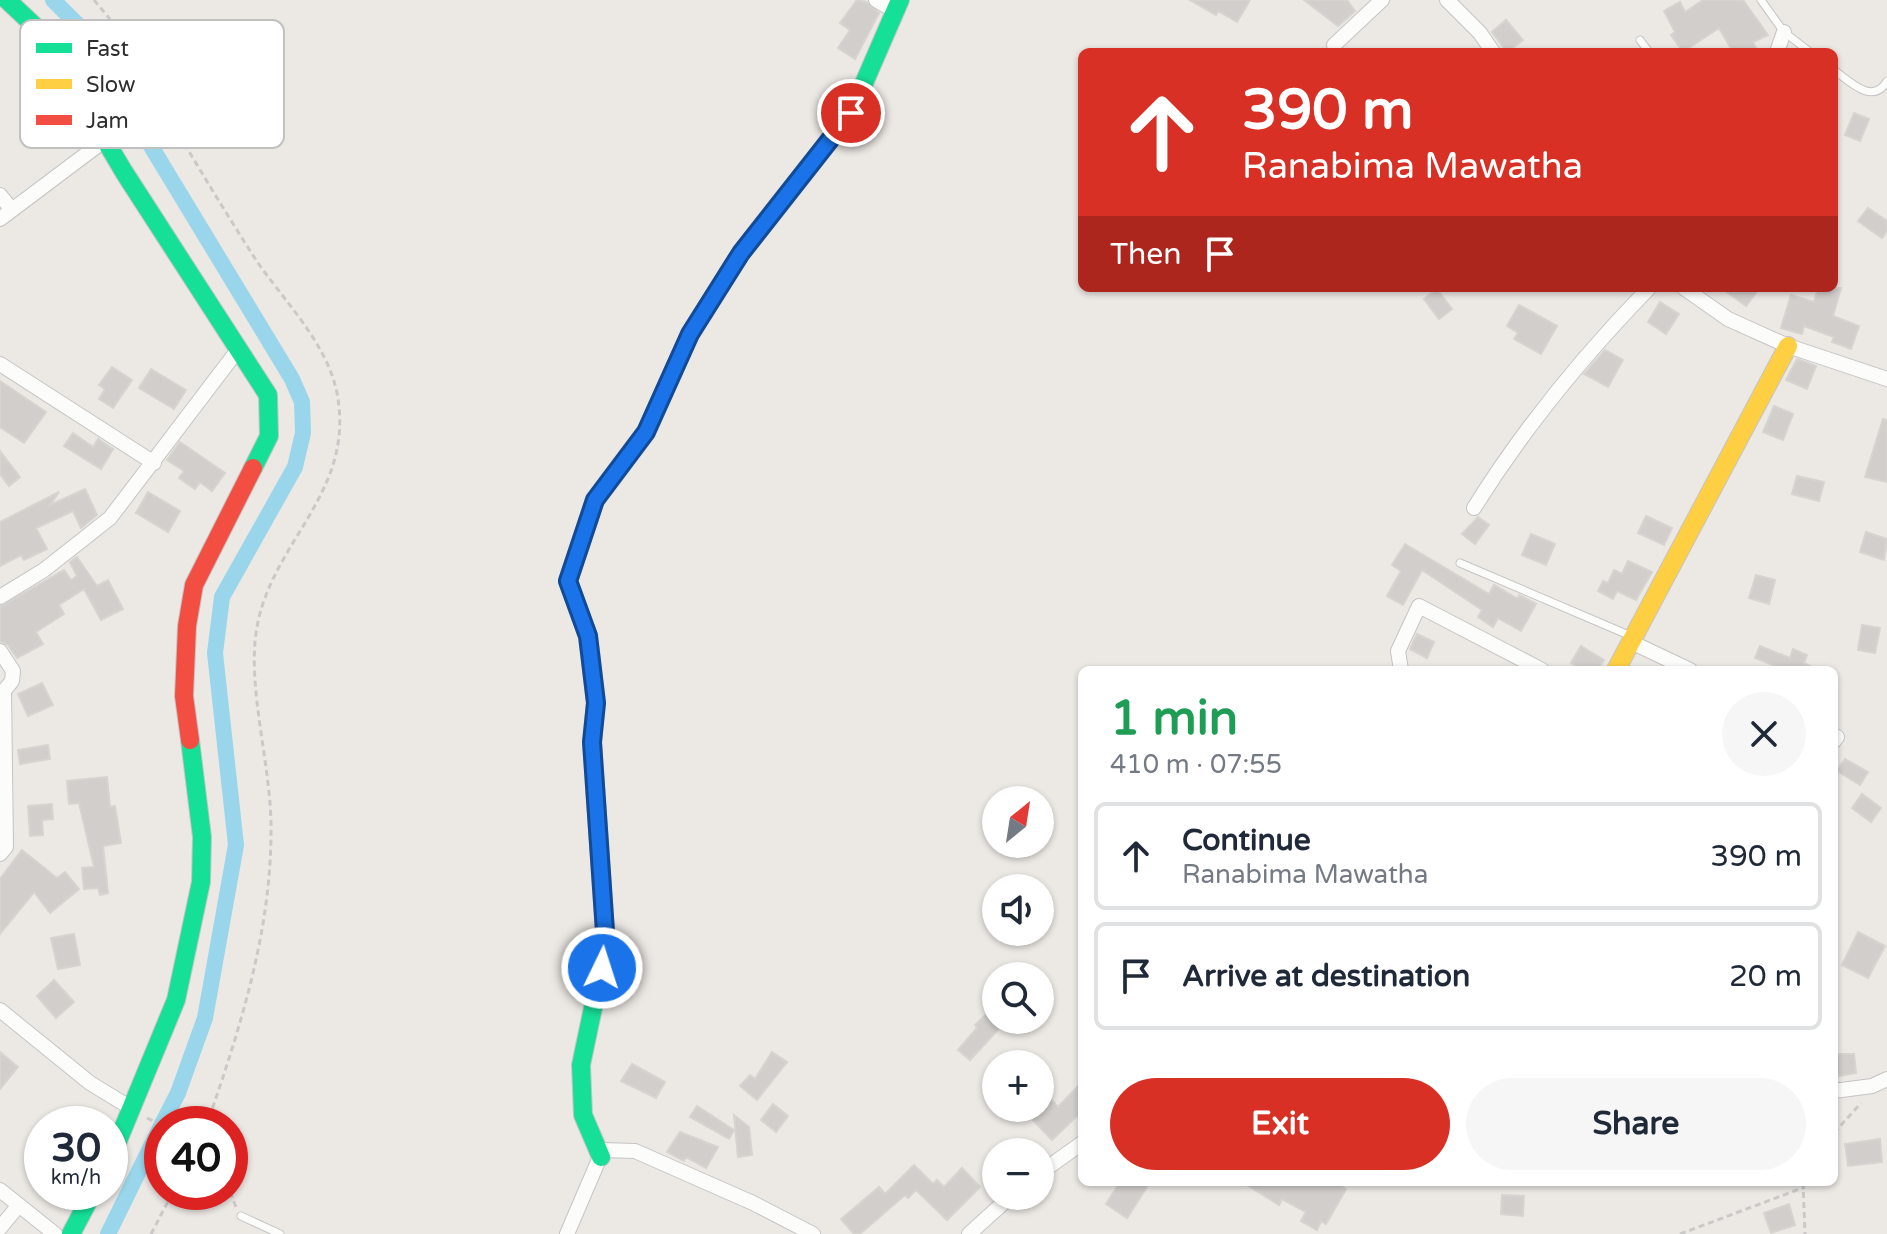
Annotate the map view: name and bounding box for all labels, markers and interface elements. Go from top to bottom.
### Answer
legend [20,20,284,148]
text: Fast [86,36,129,62]
text: Slow [86,72,136,98]
text: 390 m [1242,77,1413,144]
pin [817,79,885,147]
icon: ahead [1110,80,1214,184]
icon: arrive [829,91,873,135]
text: Jam [86,108,129,134]
text: Ranabima Mawatha [1242,145,1583,188]
icon: arrive [1198,232,1242,276]
text: Then [1110,236,1182,273]
text: 1 min [1110,690,1238,748]
button: close [1722,692,1806,776]
text: 410 m · 07:55 [1110,749,1282,780]
north arrow [982,786,1054,858]
map controls [982,786,1054,1210]
text: Continue [1182,822,1311,859]
icon: ahead [1114,834,1158,878]
text: 390 m [1710,838,1802,875]
text: Ranabima Mawatha [1182,859,1428,890]
button: sound [982,874,1054,946]
position arrow [560,926,644,1010]
icon: arrive [1114,954,1158,998]
text: Arrive at destination [1182,958,1470,995]
text: 20 m [1729,958,1802,995]
button: search [982,962,1054,1034]
button: + [982,1050,1054,1122]
button: Exit [1110,1078,1450,1170]
button: Share [1466,1078,1806,1170]
speed limit sign: 40 [144,1106,248,1210]
text: 30 [51,1124,101,1172]
button: − [982,1138,1054,1210]
text: km/h [51,1166,101,1190]

